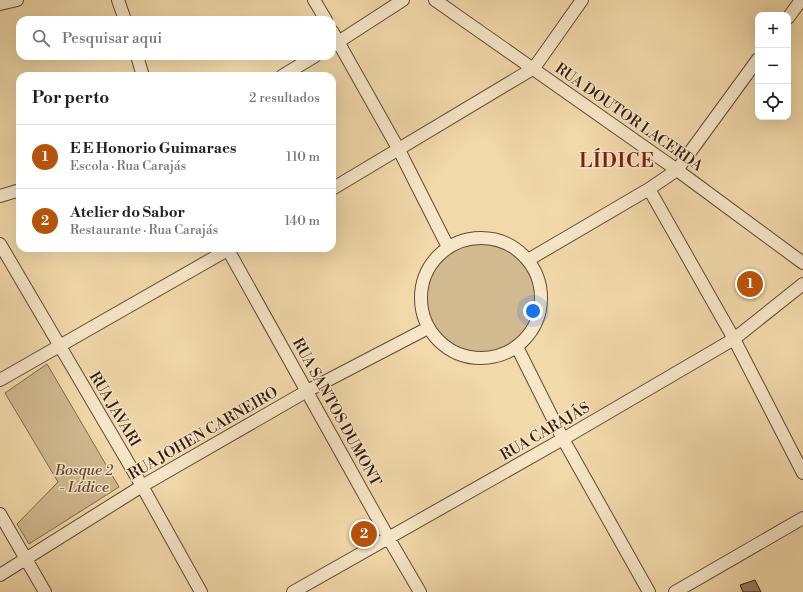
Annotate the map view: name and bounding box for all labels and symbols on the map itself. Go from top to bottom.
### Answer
street label: RUA DOUTOR LACERDA [551,59,707,176]
district label: LÍDICE [579,148,655,173]
pin: 1 [737,269,763,299]
your location [523,301,543,321]
street label: RUA SANTOS DUMONT [288,335,385,490]
street label: RUA JAVARI [85,368,145,451]
street label: RUA JOHEN CARNEIRO [125,383,282,484]
street label: RUA CARAJÁS [496,397,594,465]
park label: Bosque 2 - Lídice [54,461,114,497]
pin: 2 [351,519,377,549]

